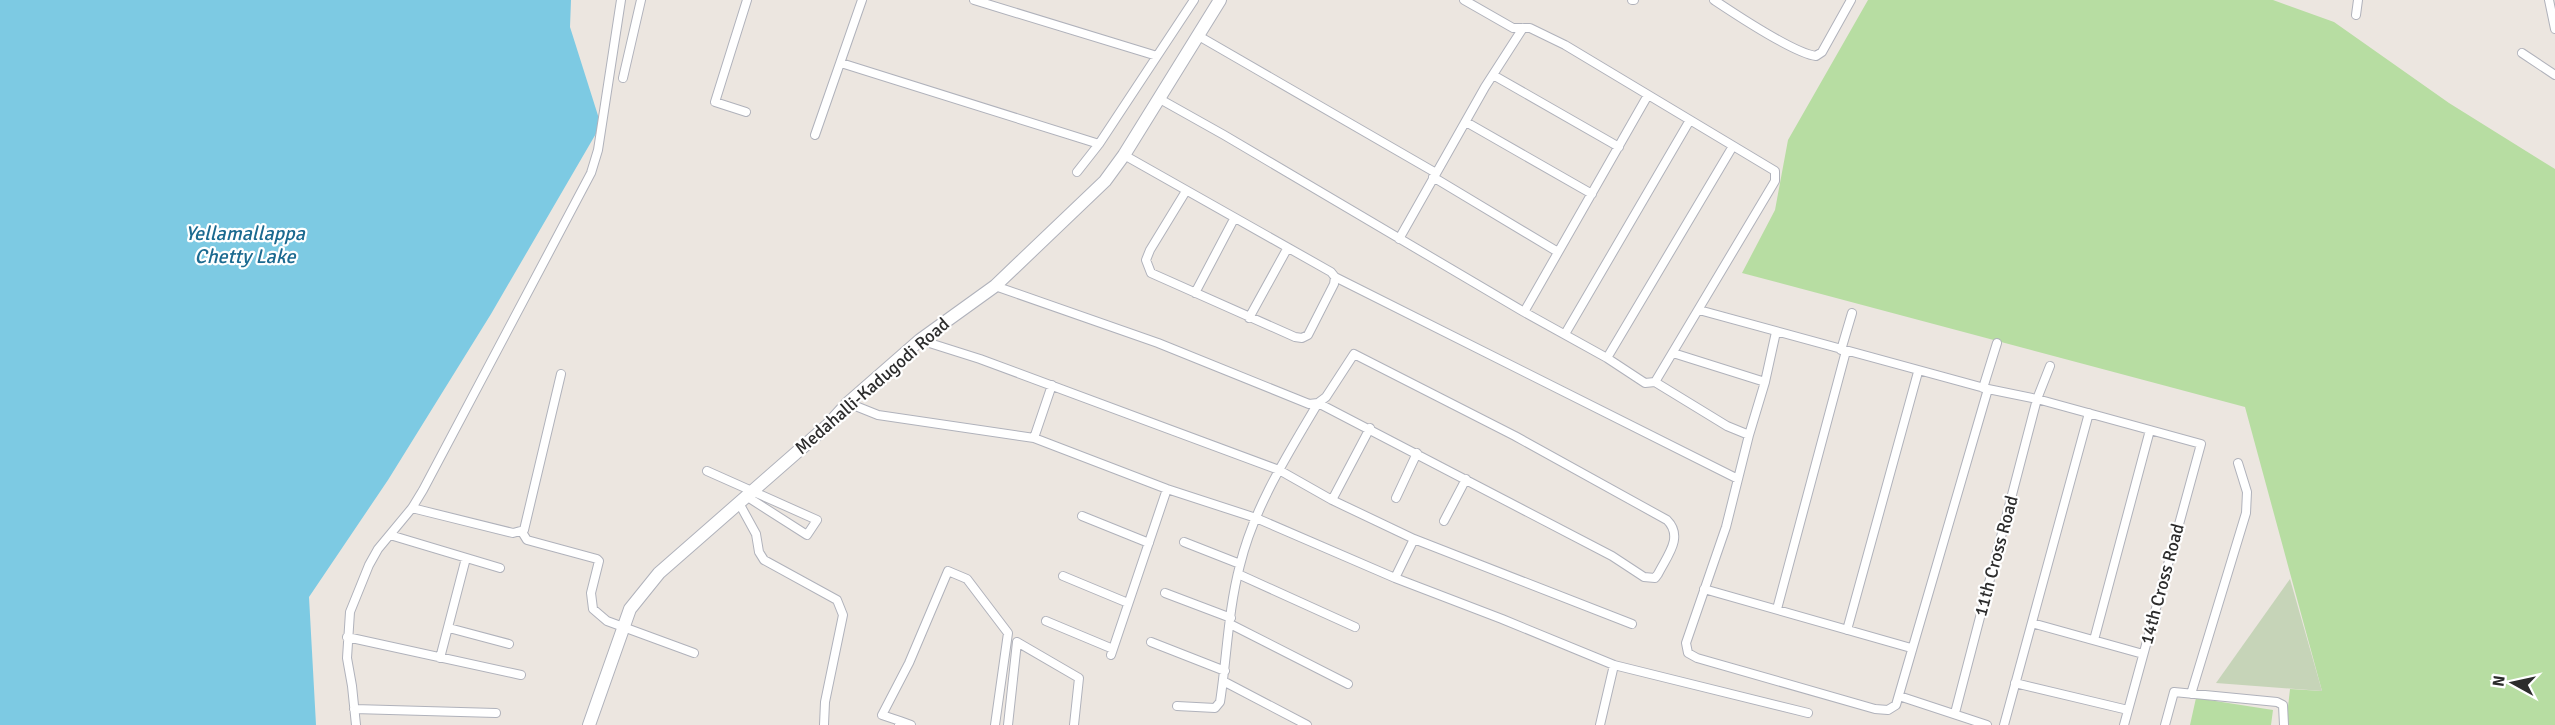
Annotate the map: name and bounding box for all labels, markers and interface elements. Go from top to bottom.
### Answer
water label: Yellamallappa Chetty Lake [185,221,306,269]
street label: Medahalli-Kadugodi Road [790,313,954,459]
street label: 11th Cross Road [1969,493,2023,619]
street label: 14th Cross Road [2135,521,2189,647]
north arrow [2483,653,2543,713]
text: N [2488,674,2510,688]

